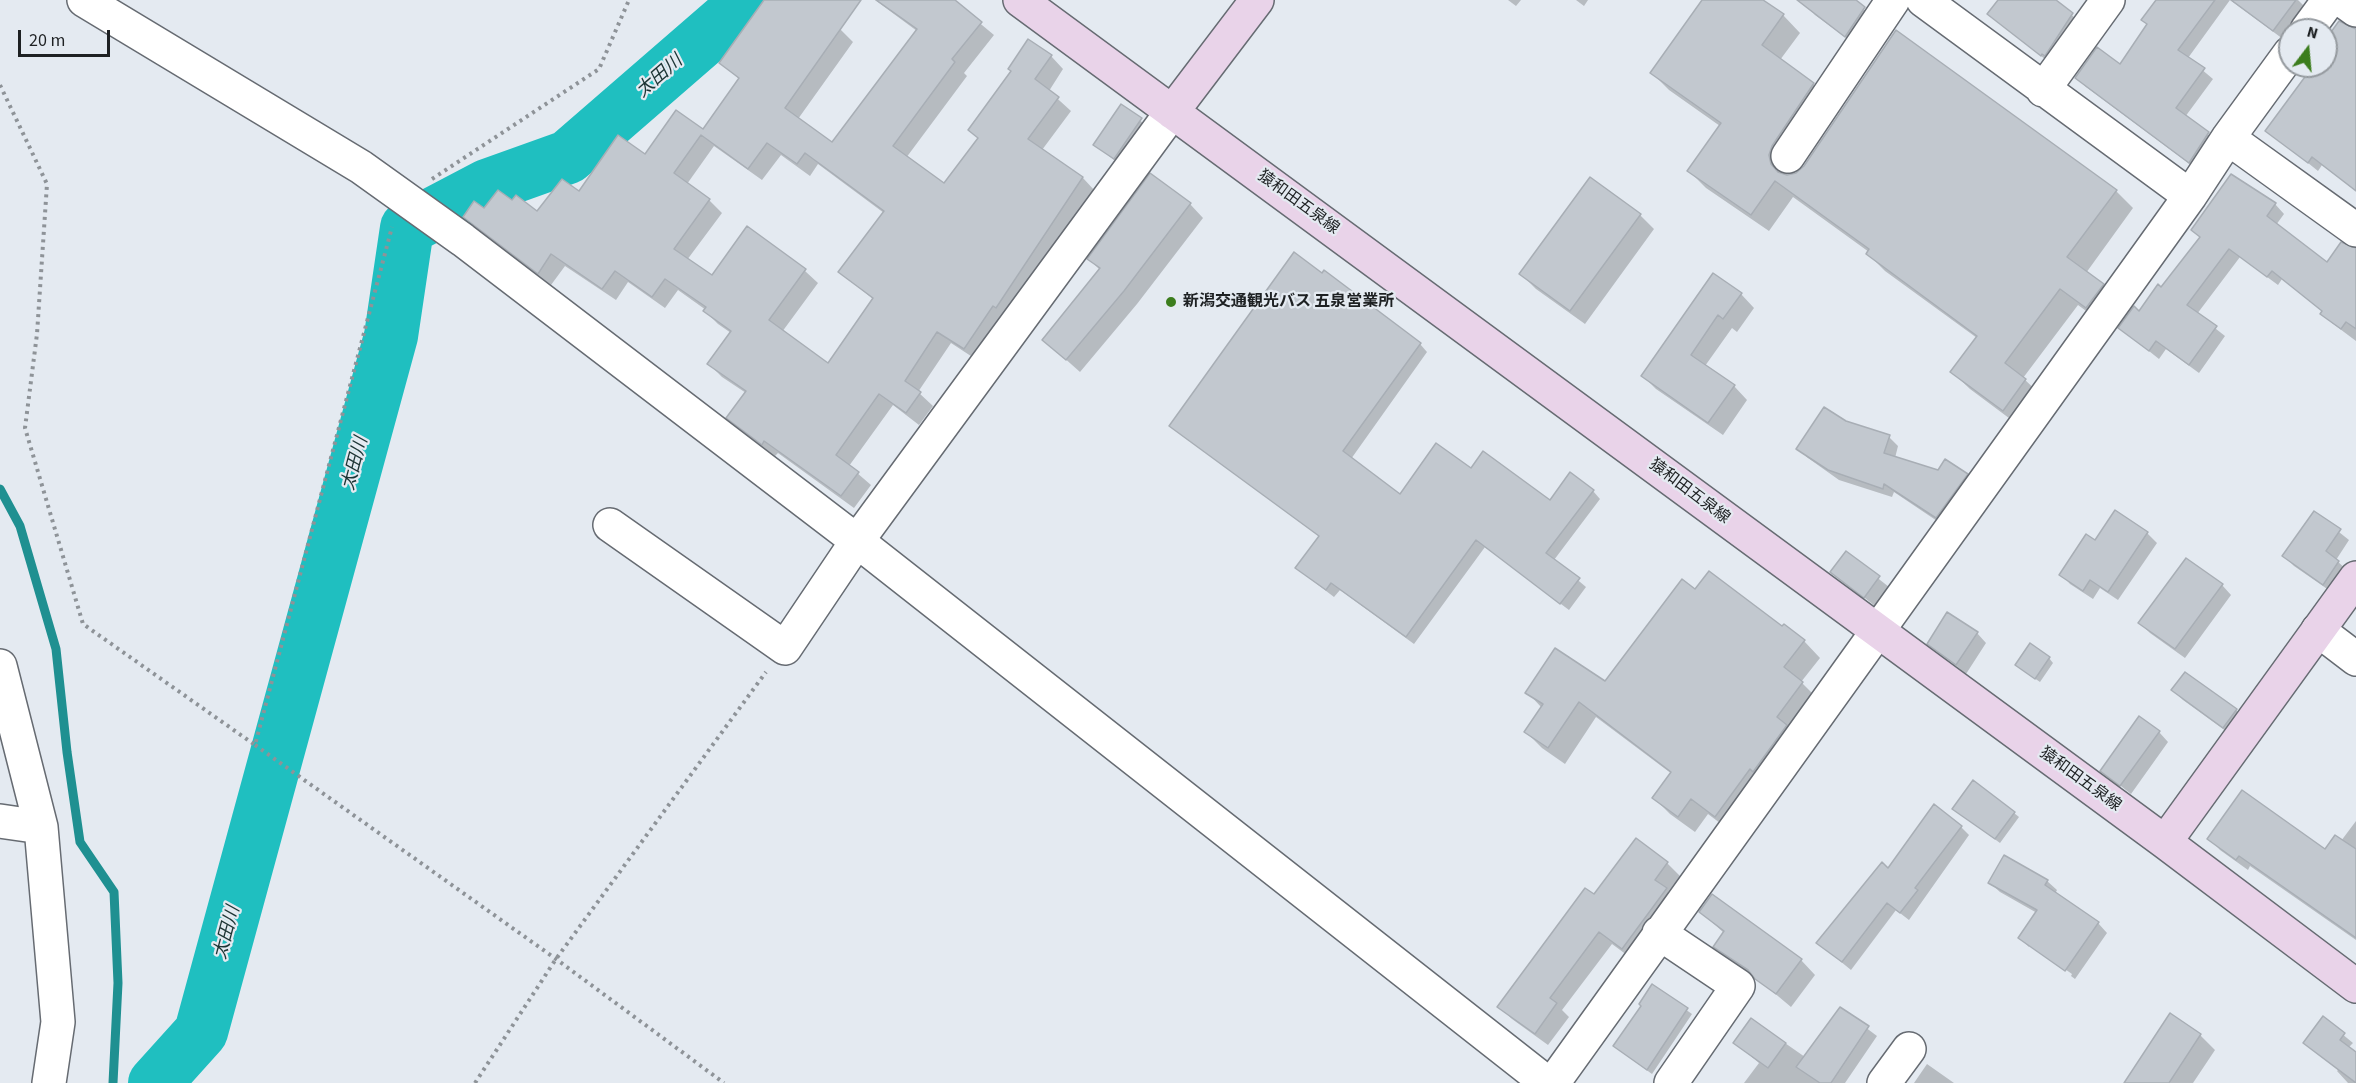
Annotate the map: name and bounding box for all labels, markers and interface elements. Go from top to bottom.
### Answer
scale bar [21,18,112,56]
north arrow [2278,18,2338,78]
text: N [2304,21,2321,45]
text: 20 m [29,28,65,53]
water label: 太田川 [633,51,687,103]
street label: 猿和田五泉線 [1254,167,1342,239]
place label: 新潟交通観光バス 五泉営業所 [1183,292,1394,312]
marker: 新潟交通観光バス 五泉営業所 [1164,295,1178,309]
water label: 太田川 [339,435,373,493]
street label: 猿和田五泉線 [1645,455,1733,529]
street label: 猿和田五泉線 [2036,744,2124,816]
water label: 太田川 [211,904,245,962]

